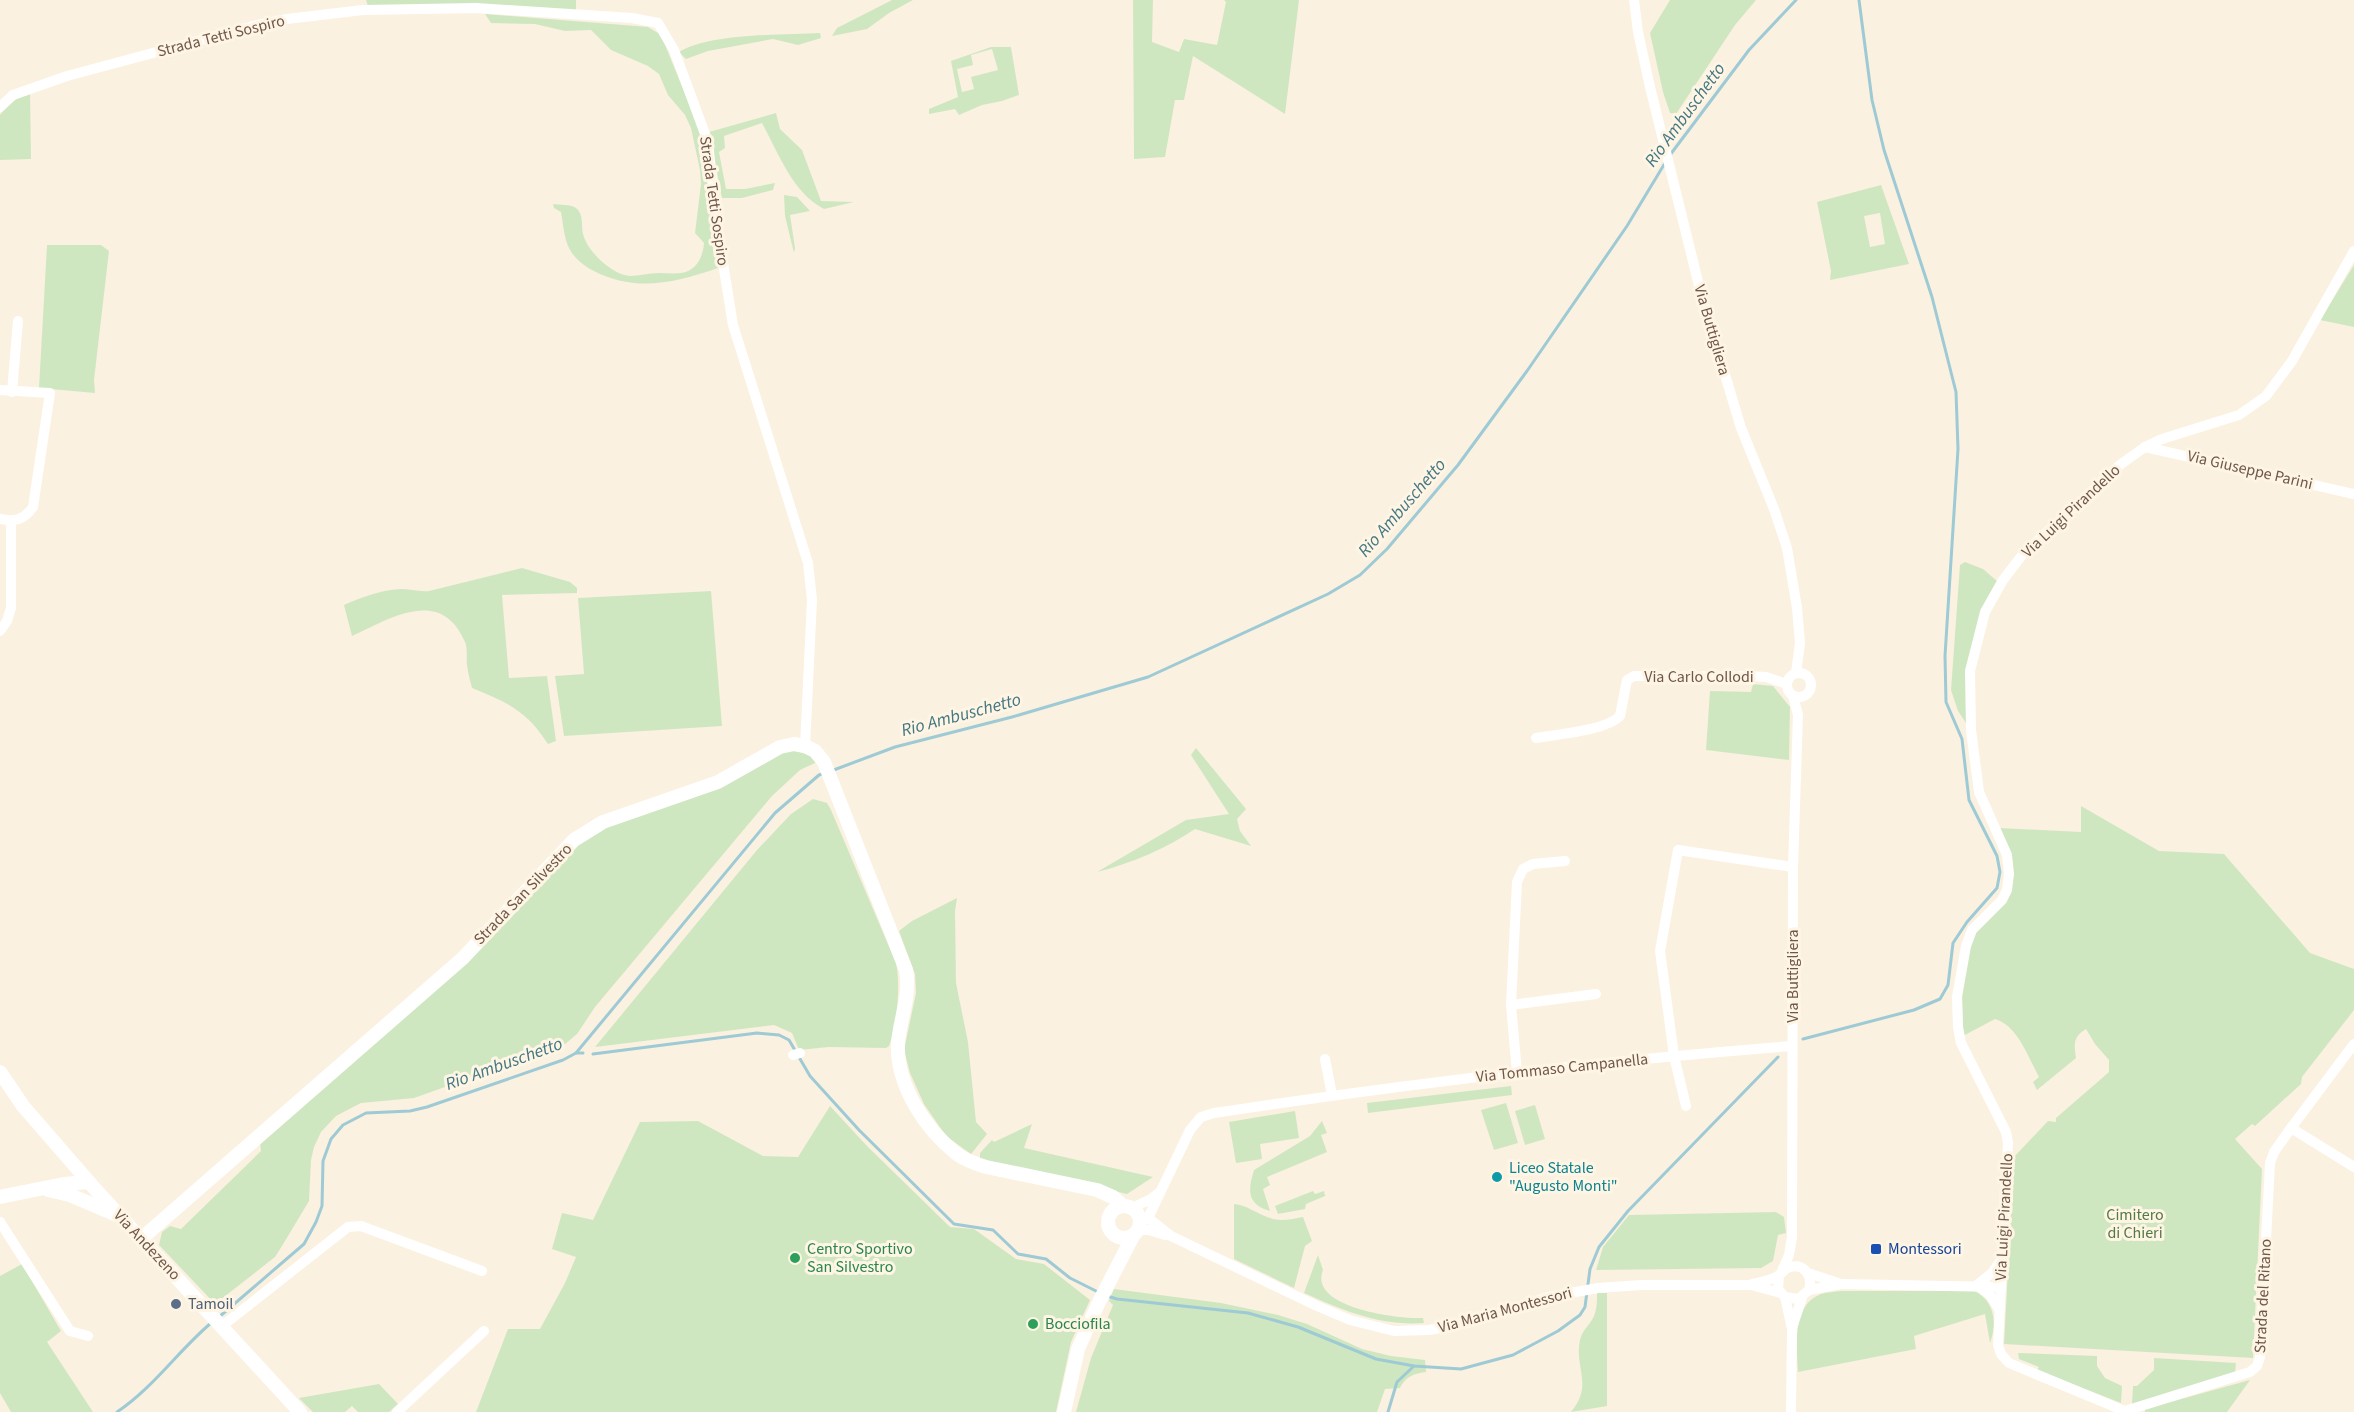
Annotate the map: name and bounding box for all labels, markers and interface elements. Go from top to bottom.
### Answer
street label: Strada Tetti Sospiro [155,10,287,62]
water label: Rio Ambuschetto [1639,58,1731,172]
street label: Strada Tetti Sospiro [694,135,734,267]
street label: Via Buttigliera [1689,282,1735,378]
street label: Via Giuseppe Parini [2185,445,2315,495]
water label: Rio Ambuschetto [1352,453,1452,563]
street label: Via Luigi Pirandello [2017,459,2125,563]
street label: Via Carlo Collodi [1644,666,1754,688]
water label: Rio Ambuschetto [898,687,1024,743]
street label: Strada San Silvestro [469,838,577,950]
street label: Via Buttigliera [1782,929,1804,1023]
water label: Rio Ambuschetto [442,1031,566,1097]
street label: Via Tommaso Campanella [1475,1048,1649,1088]
street label: Via Luigi Pirandello [1990,1153,2018,1281]
place label: Liceo Statale "Augusto Monti" [1509,1157,1618,1197]
marker: Liceo Statale "Augusto Monti" [1490,1170,1504,1184]
park label: Cimitero di Chieri [2106,1204,2164,1244]
street label: Via Andezeno [108,1205,186,1285]
place label: Centro Sportivo San Silvestro [807,1238,913,1278]
place label: Montessori [1888,1238,1962,1260]
street label: Strada del Ritano [2249,1238,2277,1354]
marker: Montessori [1869,1242,1883,1256]
marker: Centro Sportivo San Silvestro [788,1251,802,1265]
street label: Via Maria Montessori [1436,1282,1574,1338]
place label: Tamoil [188,1293,233,1315]
marker: Tamoil [169,1297,183,1311]
place label: Bocciofila [1045,1313,1111,1335]
marker: Bocciofila [1026,1317,1040,1331]

